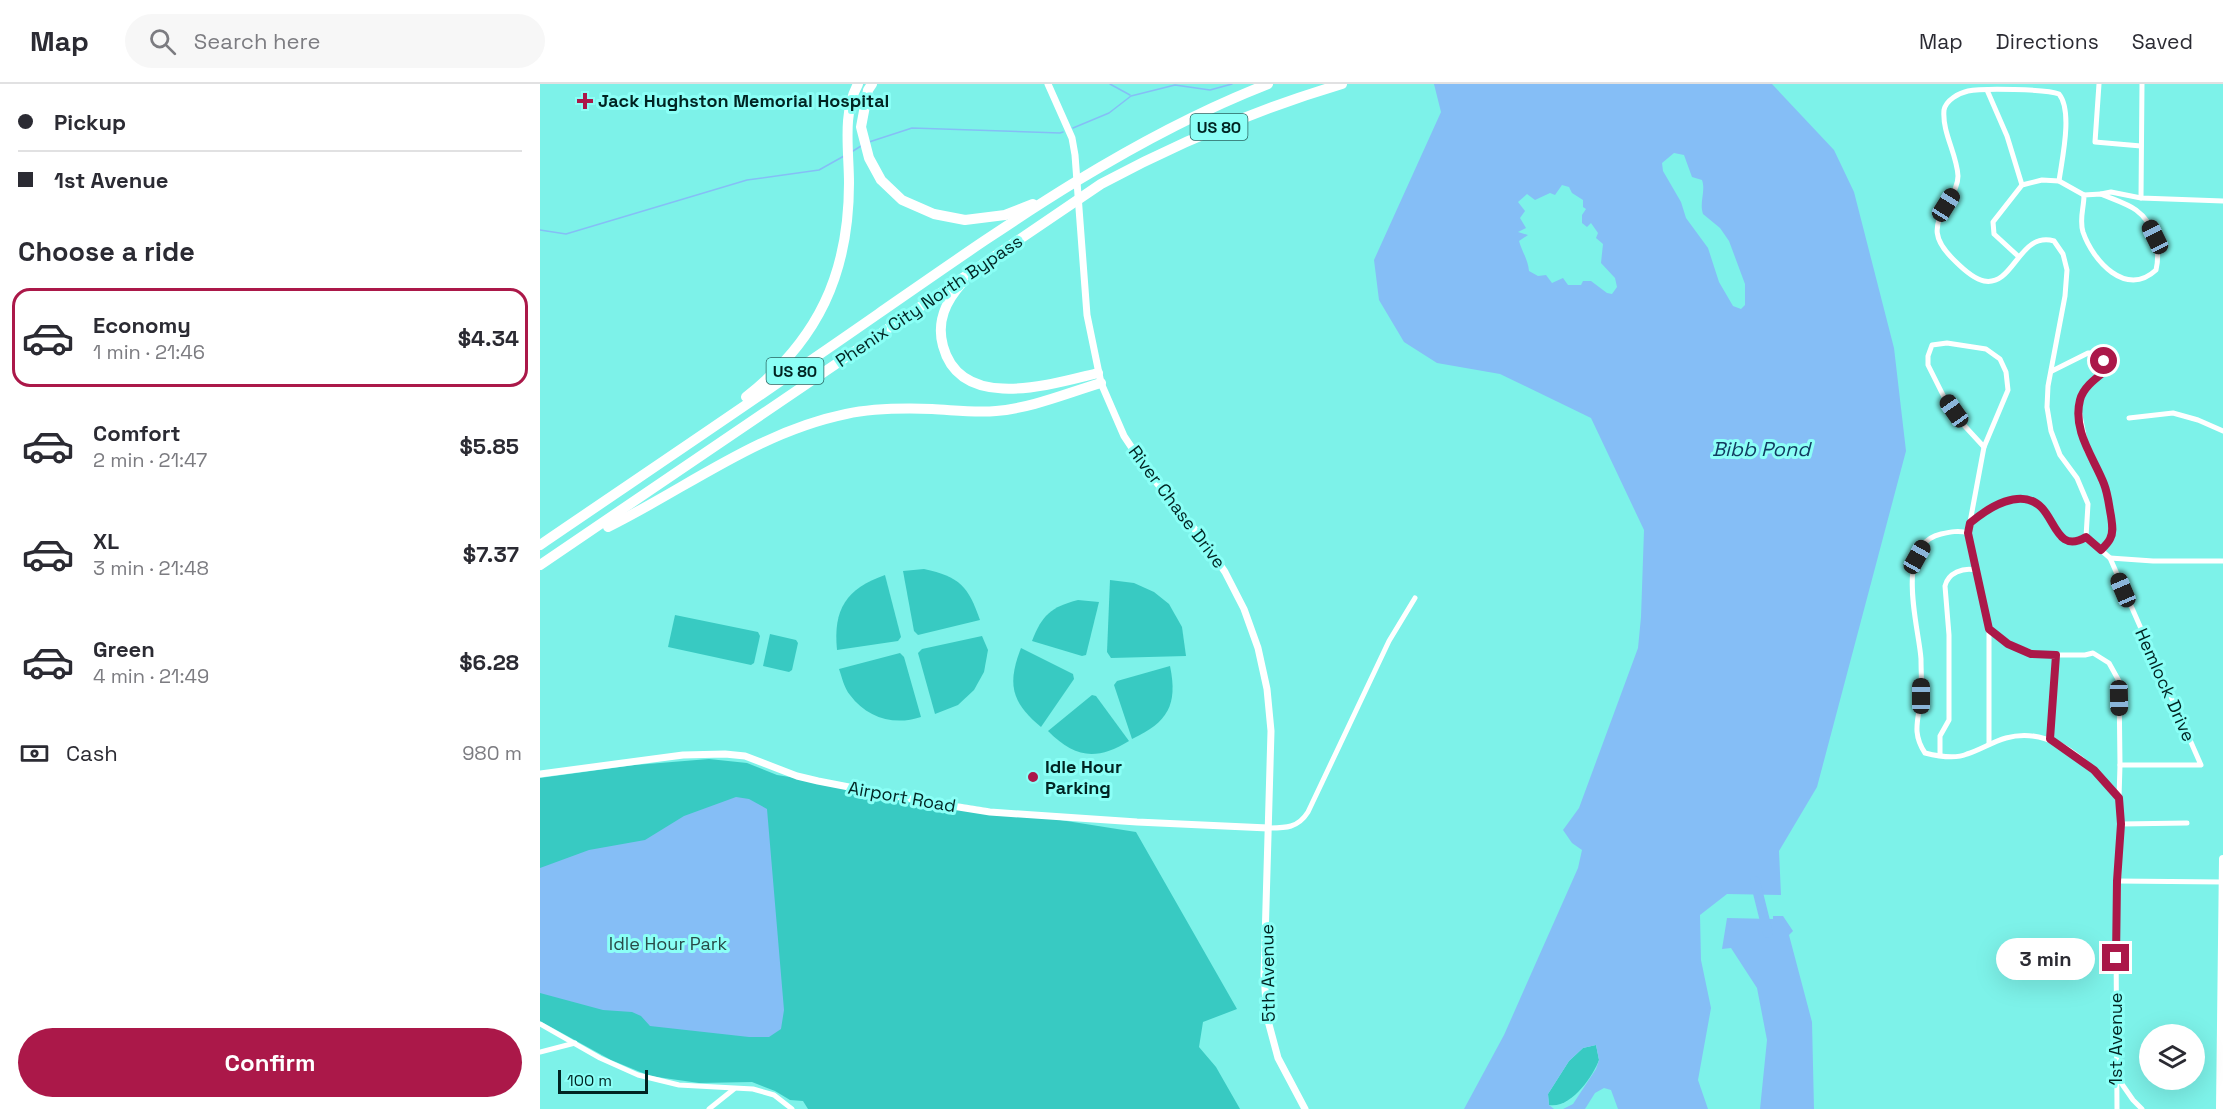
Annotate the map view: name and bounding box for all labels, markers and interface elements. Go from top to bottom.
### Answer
search box [125,14,545,68]
text: Map [30,23,89,59]
icon: search [146,25,179,58]
text: Search here [194,27,321,55]
text: Map [1919,28,1963,55]
text: Directions [1996,28,2099,55]
text: Saved [2132,28,2193,55]
place label: Jack Hughston Memorial Hospital [598,89,889,112]
marker: Jack Hughston Memorial Hospital [576,92,594,110]
text: Pickup [54,108,126,136]
road number: US 80 [1190,114,1248,140]
text: 1st Avenue [54,166,168,194]
car [1929,185,1963,225]
car [2139,217,2171,257]
street label: Phenix City North Bypass [831,229,1027,372]
text: Choose a ride [18,234,195,269]
icon: car [21,311,75,365]
text: Economy [93,311,191,339]
text: $4.34 [458,324,519,352]
text: 1 min · 21:46 [93,339,205,365]
route start [2090,347,2117,374]
road number: US 80 [766,358,824,384]
car [1936,391,1972,431]
icon: car [21,419,75,473]
text: Comfort [93,419,181,447]
text: $5.85 [460,432,519,460]
water label: Bibb Pond [1712,436,1812,462]
street label: River Chase Drive [1124,441,1231,573]
text: 2 min · 21:47 [93,447,207,473]
icon: car [21,527,75,581]
text: XL [93,527,119,555]
car [1900,537,1934,577]
text: $7.37 [463,540,519,568]
text: 3 min · 21:48 [93,555,209,581]
car [2108,570,2138,610]
street label: Hemlock Drive [2130,625,2201,745]
icon: car [21,635,75,689]
text: Green [93,635,155,663]
text: $6.28 [459,648,519,676]
text: 4 min · 21:49 [93,663,209,689]
car [1912,678,1930,714]
car [2110,680,2128,716]
icon: cash [18,737,51,770]
text: Cash [66,739,118,767]
text: 980 m [462,740,522,766]
place label: Idle Hour Parking [1045,755,1122,799]
marker: Idle Hour Parking [1026,770,1040,784]
street label: Airport Road [846,776,958,817]
street label: 5th Avenue [1255,924,1280,1022]
park label: Idle Hour Park [609,932,728,955]
callout: 3 min [1996,937,2095,979]
route end [2102,944,2129,971]
text: 3 min [2020,946,2071,972]
street label: 1st Avenue [2104,992,2127,1086]
map controls [2139,1024,2205,1090]
button: layers [2139,1024,2205,1090]
button: Confirm [18,1028,522,1097]
scale bar [558,1067,648,1094]
text: 100 m [567,1070,612,1091]

